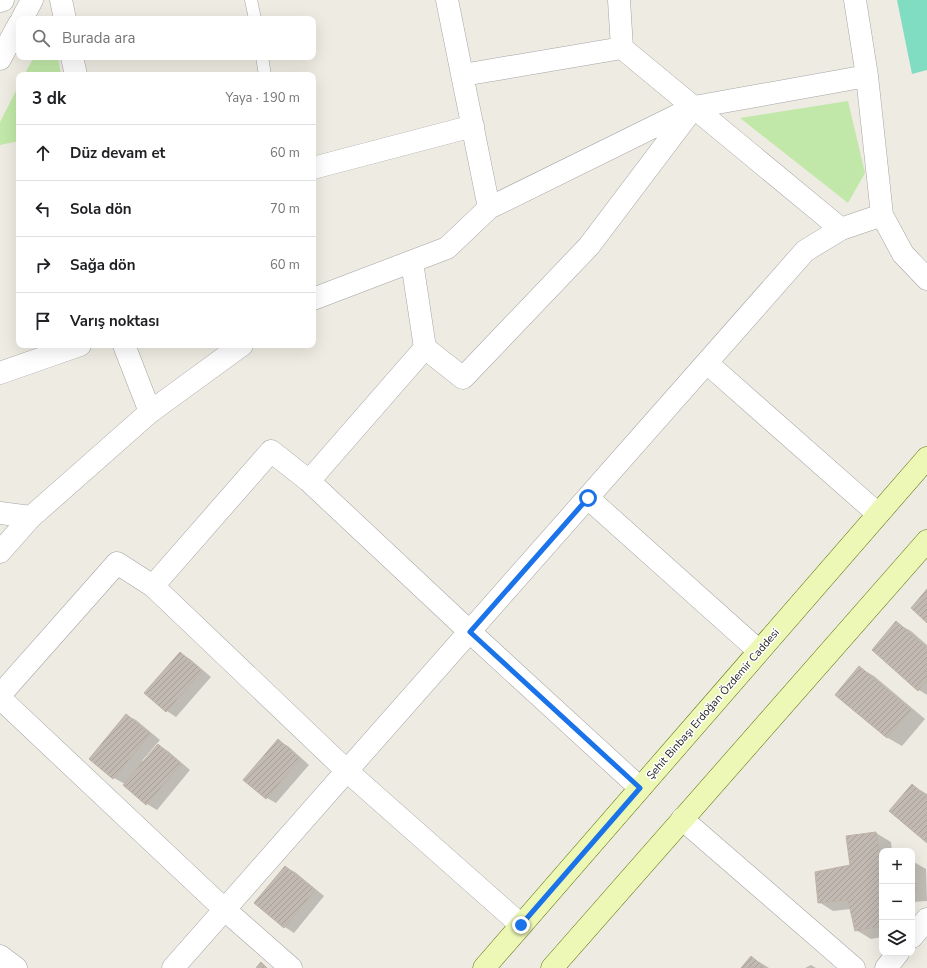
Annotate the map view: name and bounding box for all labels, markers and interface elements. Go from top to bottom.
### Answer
search box [16,16,316,60]
icon: search [30,27,52,49]
text: Burada ara [62,28,136,48]
text: 3 dk [32,87,66,110]
text: Yaya · 190 m [225,89,300,107]
icon: ahead [32,142,54,164]
text: Düz devam et [70,143,165,163]
text: 60 m [270,144,300,162]
icon: left [32,198,54,220]
text: Sola dön [70,199,132,219]
text: 70 m [270,200,300,218]
icon: right [32,254,54,276]
text: Sağa dön [70,255,135,275]
text: 60 m [270,256,300,274]
icon: arrive [32,310,54,332]
text: Varış noktası [70,311,159,331]
route start [579,489,597,507]
street label: Şehit Binbaşı Erdoğan Özdemir Caddesi [643,625,783,783]
map controls [879,848,915,956]
button: + [879,848,915,884]
button: − [879,884,915,920]
route end [512,916,530,934]
button: layers [879,920,915,956]

